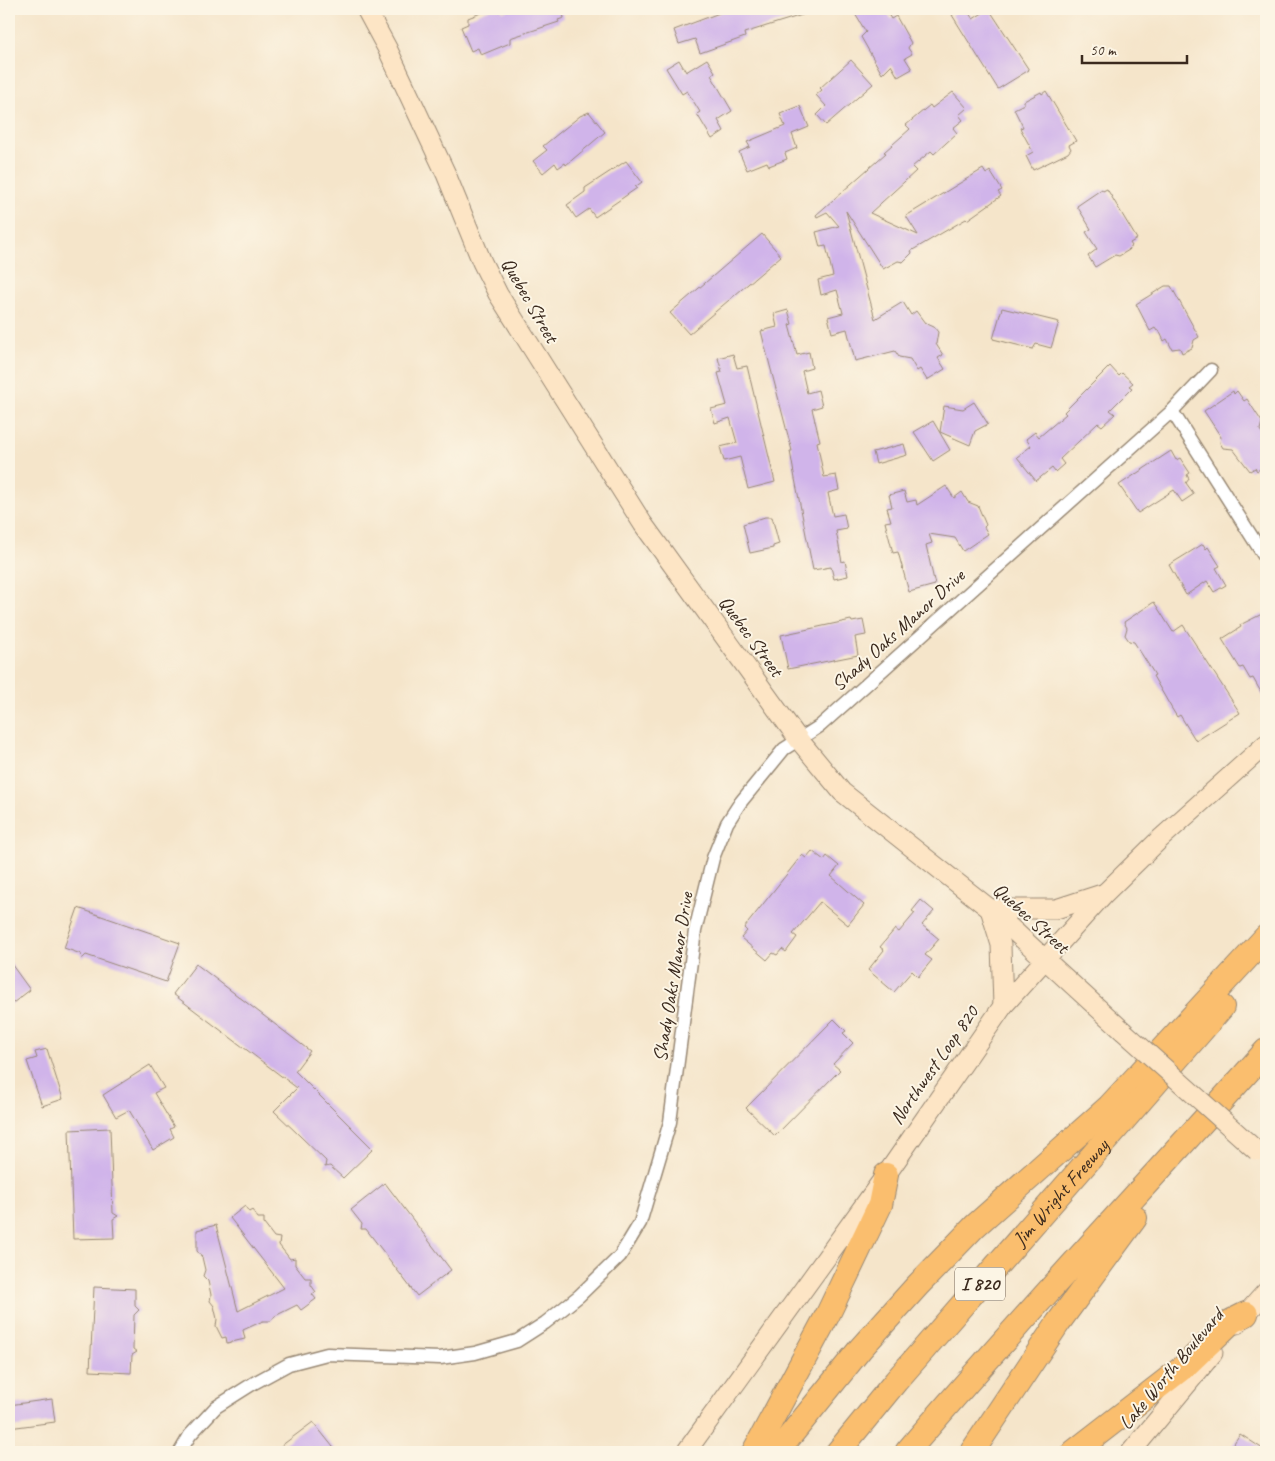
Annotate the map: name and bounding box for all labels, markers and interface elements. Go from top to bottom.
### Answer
scale bar [1082,32,1188,64]
text: 50 m [1090,41,1117,60]
street label: Quebec Street [496,253,566,349]
street label: Shady Oaks Manor Drive [826,563,971,696]
street label: Quebec Street [713,591,790,683]
street label: Quebec Street [988,877,1076,960]
street label: Shady Oaks Manor Drive [647,889,699,1063]
street label: Northwest Loop 820 [884,999,985,1129]
street label: Jim Wright Freeway [1006,1133,1115,1252]
road number: I 820 [955,1268,1005,1300]
street label: Lake Worth Boulevard [1113,1301,1231,1435]

